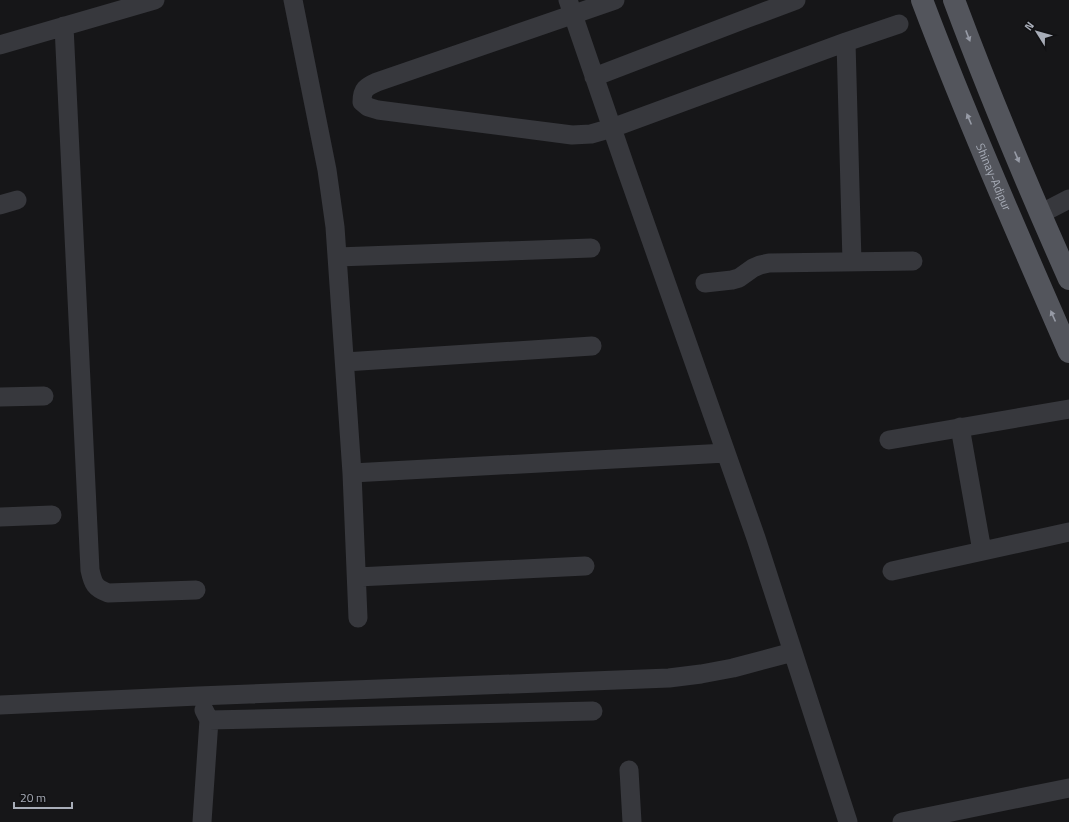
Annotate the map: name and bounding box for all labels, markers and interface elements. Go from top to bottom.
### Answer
north arrow [1017,12,1057,52]
text: N [1020,18,1038,34]
one-way arrow [965,31,971,43]
one-way arrow [966,113,972,125]
street label: Shinay-Adipur [971,140,1017,214]
one-way arrow [1014,151,1020,163]
one-way arrow [1050,311,1056,322]
scale bar [14,784,72,810]
text: 20 m [20,788,46,807]

